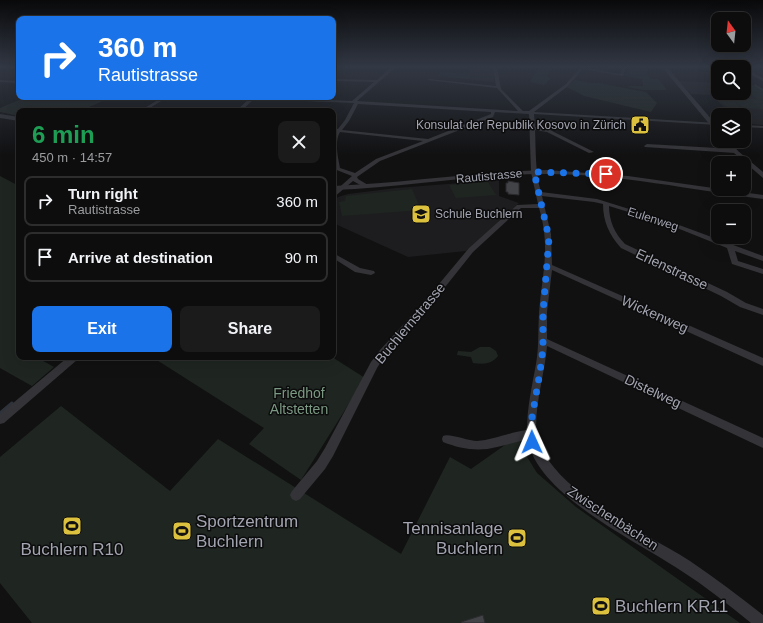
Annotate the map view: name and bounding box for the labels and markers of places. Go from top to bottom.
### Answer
public building icon: Konsulat der Republik Kosovo in Zürich [629,114,651,136]
place label: Konsulat der Republik Kosovo in Zürich [416,118,626,132]
pin [589,157,623,191]
school or university icon: Schule Buchlern [410,203,432,225]
place label: Schule Buchlern [435,207,522,221]
place label: Sportzentrum Buchlern [196,512,298,551]
sports icon: Buchlern R10 [61,515,83,537]
place label: Tennisanlage Buchlern [403,519,503,558]
sports icon: Sportzentrum Buchlern [171,520,193,542]
sports icon: Tennisanlage Buchlern [506,527,528,549]
place label: Buchlern R10 [20,540,124,559]
sports icon: Buchlern KR11 [590,595,612,617]
place label: Buchlern KR11 [615,597,728,616]

